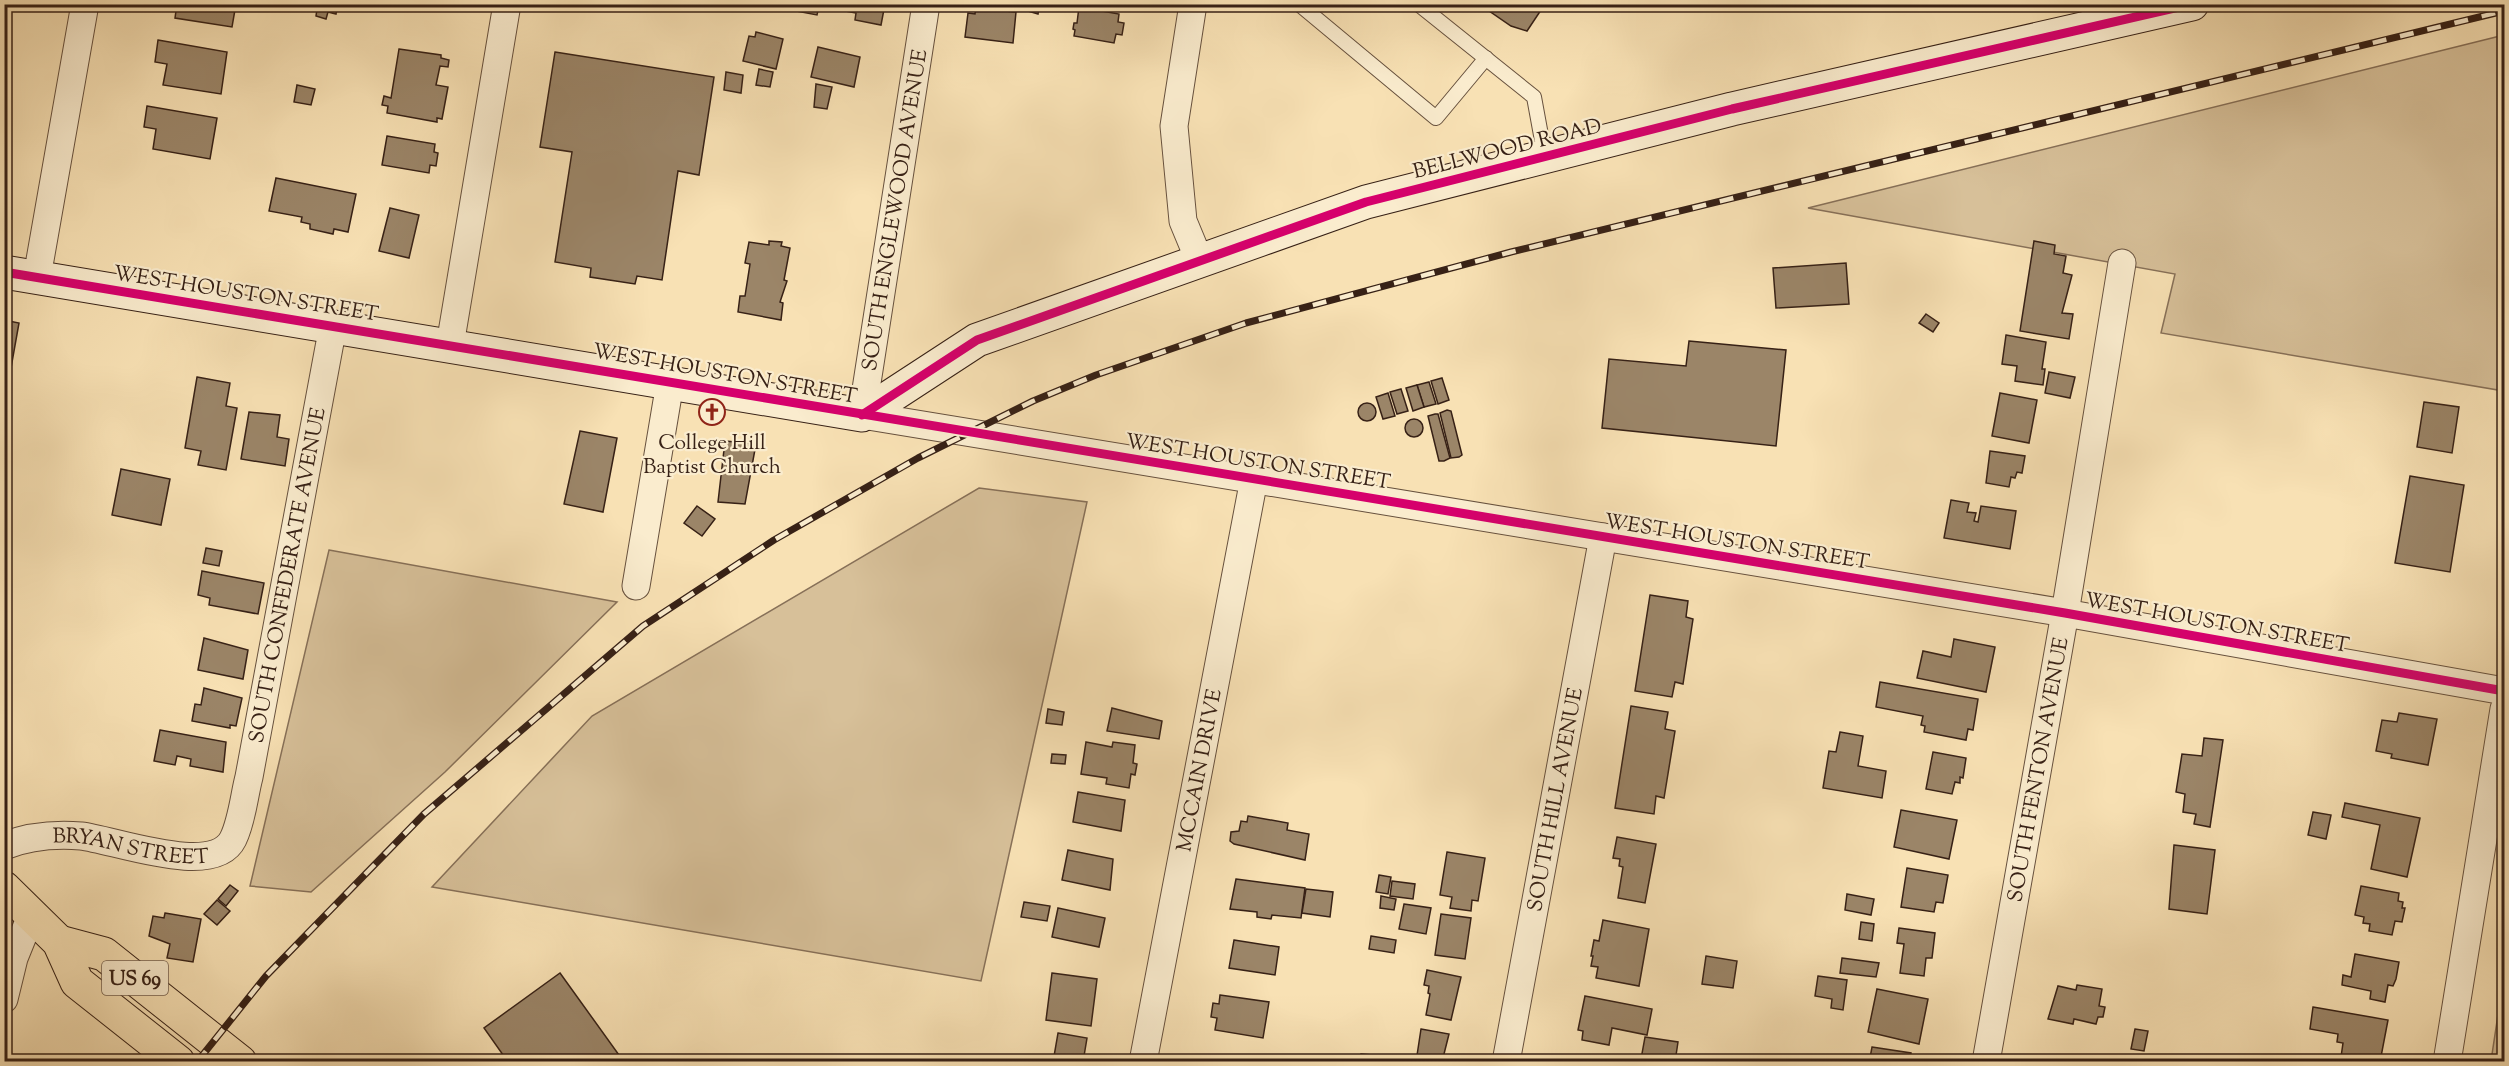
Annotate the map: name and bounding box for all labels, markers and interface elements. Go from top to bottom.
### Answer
street label: SOUTH ENGLEWOOD AVENUE [856,47,936,373]
street label: BELLWOOD ROAD [1410,112,1605,188]
street label: WEST HOUSTON STREET [111,259,381,331]
street label: WEST HOUSTON STREET [590,337,859,413]
church icon: College Hill Baptist Church [697,397,727,427]
street label: SOUTH CONFEDERATE AVENUE [243,405,335,746]
street label: WEST HOUSTON STREET [1123,427,1393,499]
place label: College Hill Baptist Church [643,429,781,483]
street label: WEST HOUSTON STREET [1602,507,1872,579]
street label: WEST HOUSTON STREET [2082,586,2351,662]
street label: SOUTH FENTON AVENUE [2001,635,2078,905]
street label: SOUTH HILL AVENUE [1521,685,1592,914]
street label: MCCAIN DRIVE [1170,686,1231,855]
street label: BRYAN STREET [52,822,211,874]
road number: US 69 [102,961,168,995]

